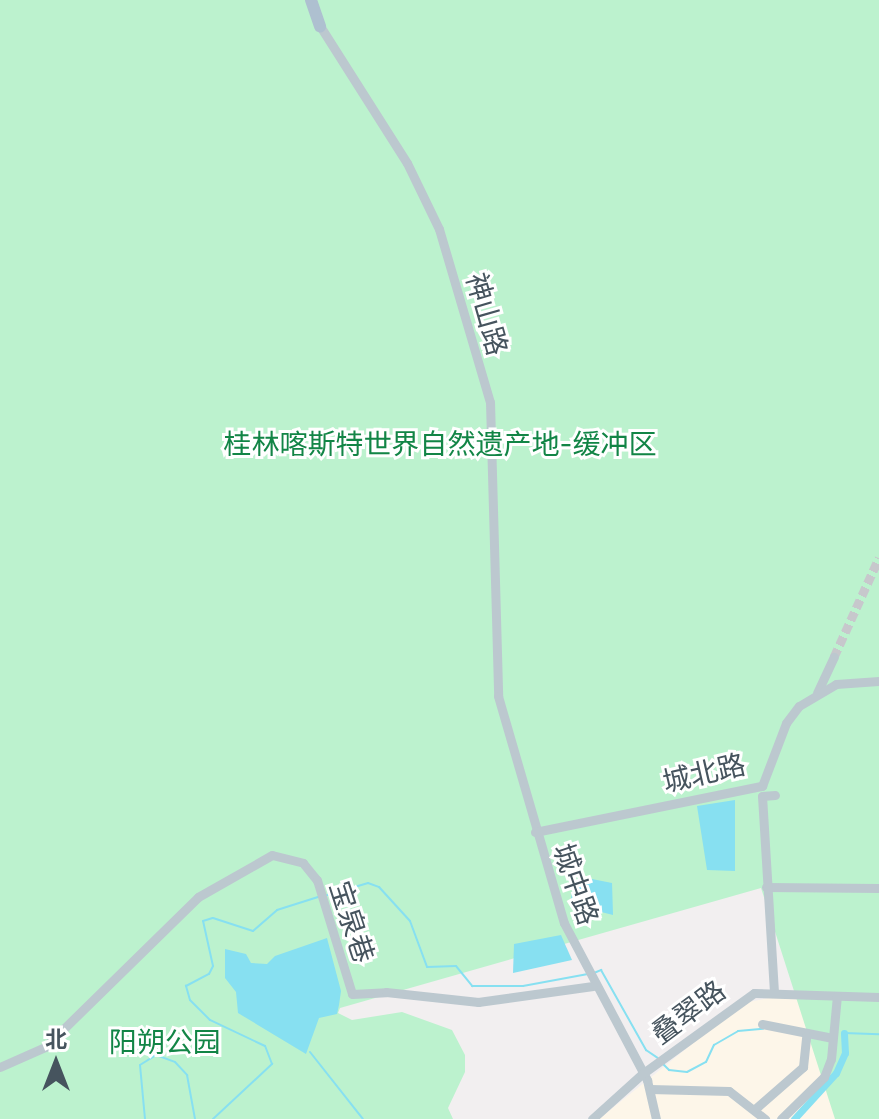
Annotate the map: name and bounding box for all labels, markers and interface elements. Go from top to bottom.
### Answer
street label: 神山路 [459,269,515,359]
park label: 桂林喀斯特世界自然遗产地-缓冲区 [224,427,656,461]
street label: 城北路 [659,747,749,799]
street label: 城中路 [546,839,606,929]
street label: 宝泉巷 [323,877,381,967]
street label: 叠翠路 [644,973,732,1051]
north arrow [16,1023,96,1103]
park label: 阳朔公园 [109,1025,221,1059]
text: 北 [45,1026,67,1052]

